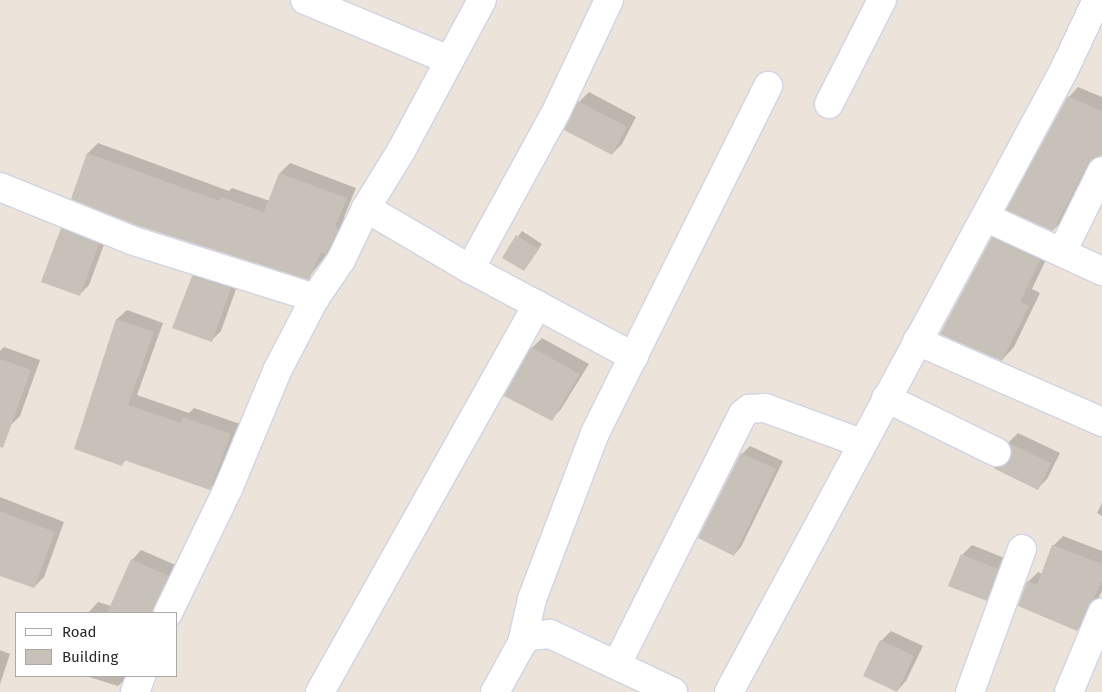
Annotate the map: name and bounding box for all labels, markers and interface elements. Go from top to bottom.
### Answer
legend [15,612,178,677]
text: Road [62,623,97,641]
text: Building [62,648,118,666]

